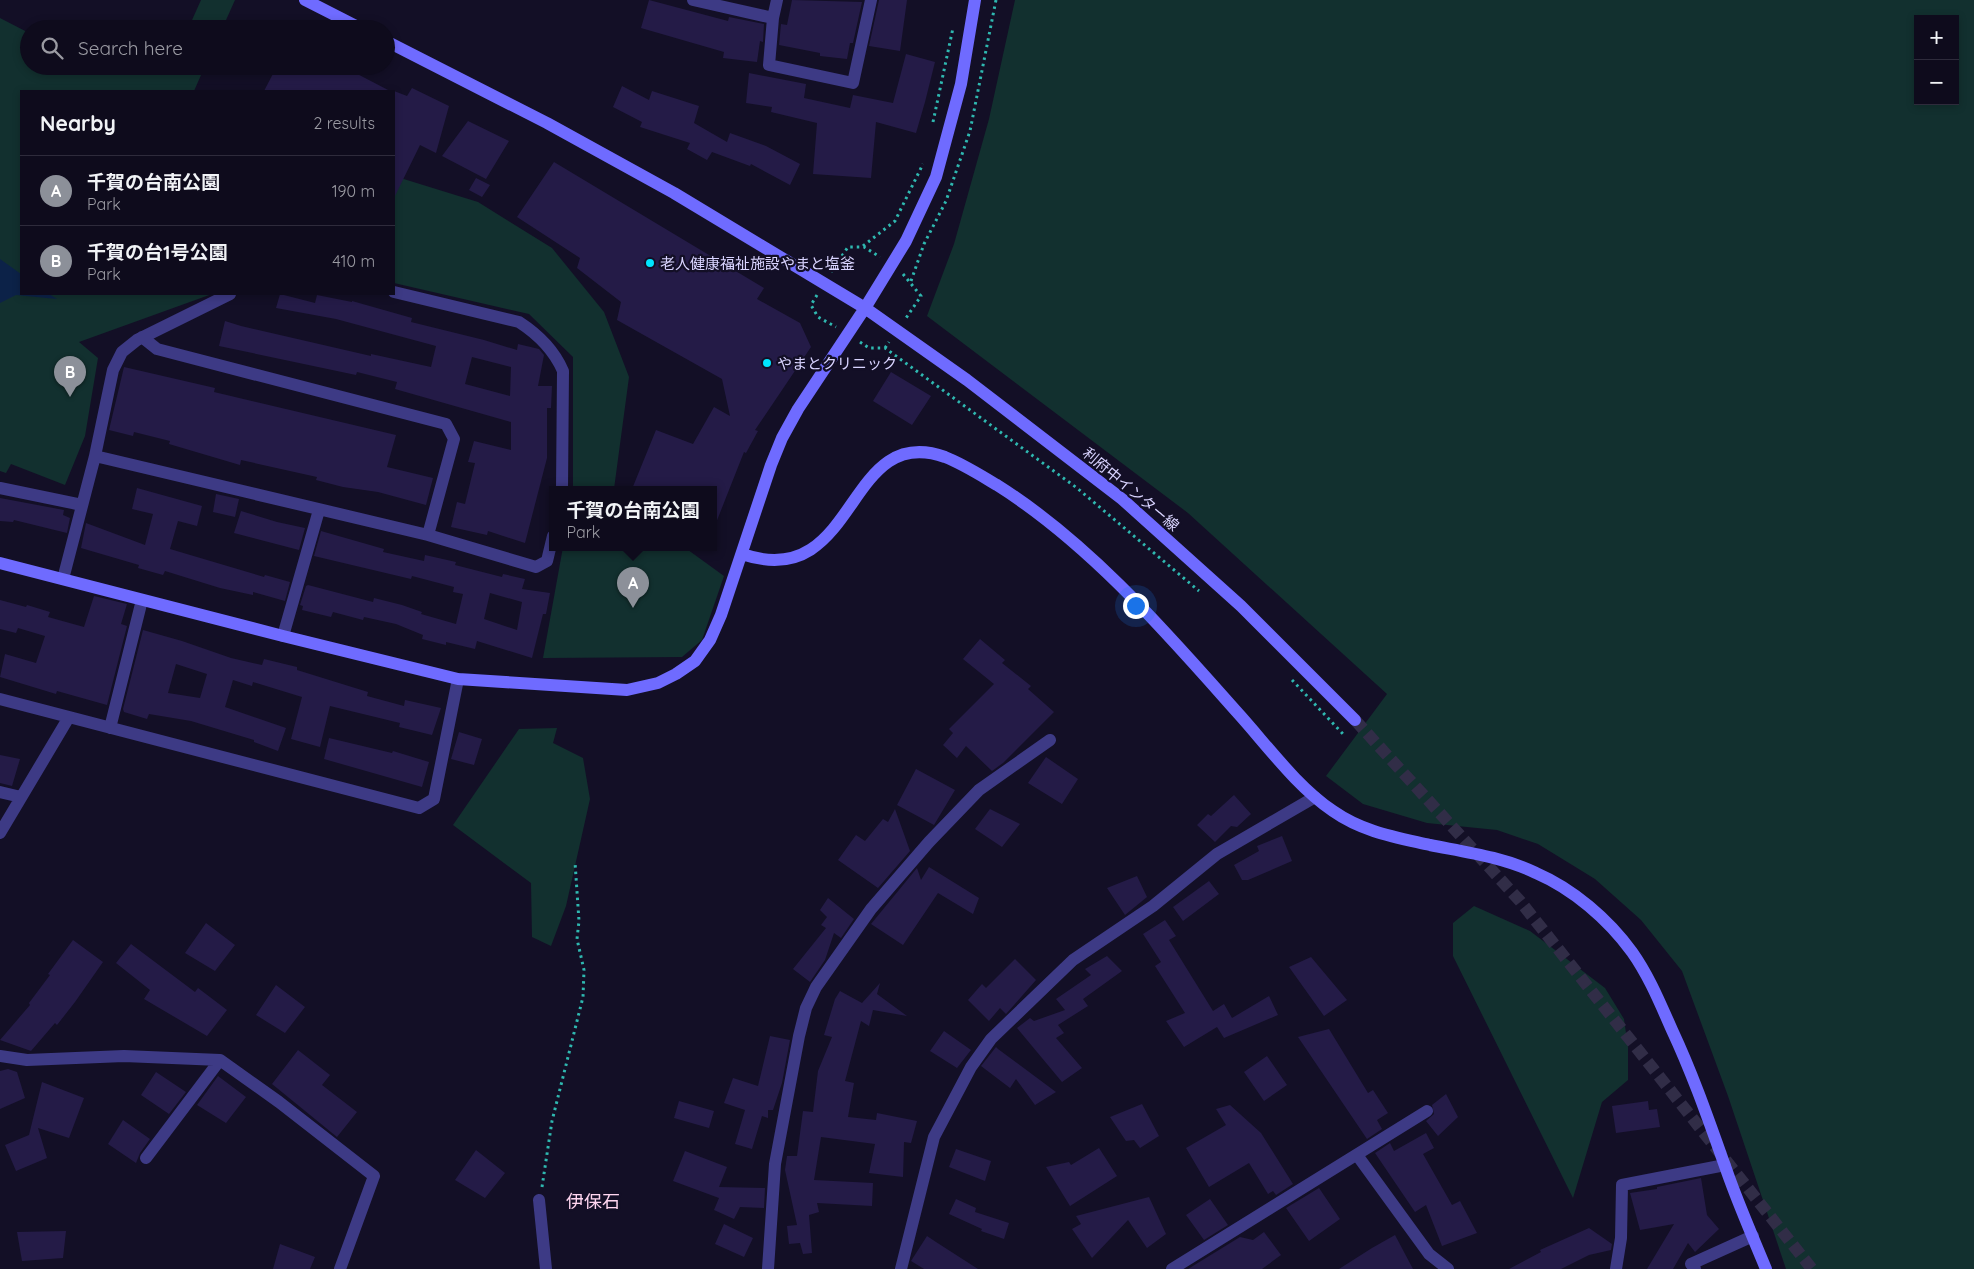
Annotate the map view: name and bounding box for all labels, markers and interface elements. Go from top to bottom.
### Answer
map controls [1914,15,1959,105]
button: + [1914,15,1959,60]
search box [20,20,395,75]
icon: search [38,34,66,62]
text: Search here [78,36,183,60]
button: − [1914,60,1959,105]
text: Nearby [40,110,116,136]
text: 2 results [313,113,375,133]
text: 千賀の台南公園 [87,170,220,194]
text: A [51,181,61,201]
text: 190 m [332,181,375,201]
text: Park [87,194,121,214]
text: 千賀の台1号公園 [87,240,227,264]
text: B [51,251,61,271]
text: 410 m [332,251,375,271]
place label: 老人健康福祉施設やまと塩釜 [660,254,855,273]
marker: 老人健康福祉施設やまと塩釜 [644,257,656,269]
text: Park [87,264,121,284]
place label: やまとクリニック [777,354,897,373]
pin: B [54,356,86,397]
marker: やまとクリニック [761,357,773,369]
street label: 利府中インター線 [1079,443,1183,535]
popup [549,486,717,551]
text: 千賀の台南公園 [566,498,700,522]
text: Park [566,522,600,542]
pin: A [617,567,649,608]
your location [1123,593,1149,619]
district label: 伊保石 [566,1190,620,1213]

